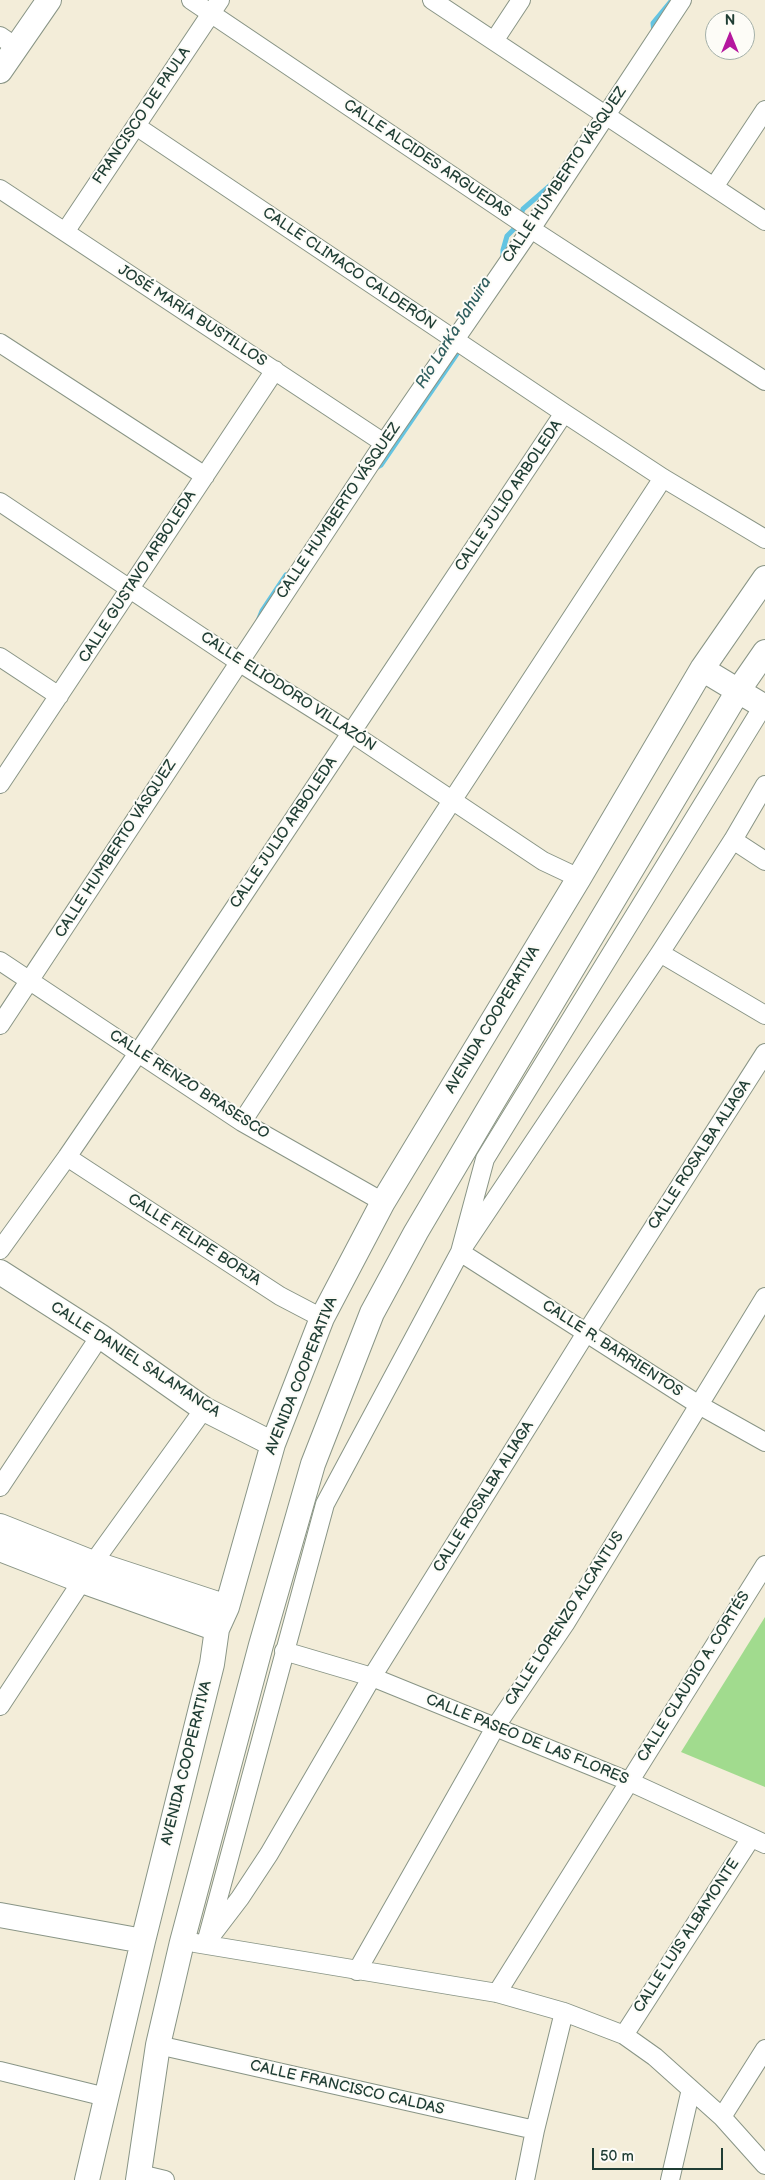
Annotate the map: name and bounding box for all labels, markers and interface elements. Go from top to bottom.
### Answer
north arrow [705,10,755,60]
text: N [725,12,735,29]
street label: FRANCISCO DE PAULA [89,44,195,188]
street label: CALLE HUMBERTO VÁSQUEZ [499,84,631,266]
street label: CALLE ALCIDES ARGUEDAS [340,96,514,222]
street label: CALLE CLIMACO CALDERÓN [259,204,439,334]
street label: JOSÉ MARÍA BUSTILLOS [114,261,270,371]
water label: Río Lark’a Jahuira [412,274,496,392]
street label: CALLE JULIO ARBOLEDA [452,417,566,575]
street label: CALLE HUMBERTO VÁSQUEZ [273,420,405,602]
street label: CALLE GUSTAVO ARBOLEDA [76,488,200,666]
street label: CALLE ELIODORO VILLAZÓN [197,628,379,756]
street label: CALLE JULIO ARBOLEDA [227,754,341,912]
street label: CALLE HUMBERTO VÁSQUEZ [52,757,180,941]
street label: AVENIDA COOPERATIVA [442,943,544,1097]
street label: CALLE RENZO BRASESCO [106,1026,272,1144]
street label: CALLE ROSALBA ALIAGA [645,1077,755,1233]
street label: CALLE FELIPE BORJA [124,1190,264,1290]
street label: AVENIDA COOPERATIVA [262,1295,342,1457]
street label: CALLE R. BARRIENTOS [538,1297,686,1401]
street label: CALLE DANIEL SALAMANCA [47,1298,223,1422]
street label: CALLE ROSALBA ALIAGA [430,1418,538,1576]
street label: CALLE LORENZO ALCANTUS [502,1529,628,1709]
street label: CALLE CLAUDIO A. CORTÉS [634,1588,754,1766]
street label: AVENIDA COOPERATIVA [158,1679,216,1847]
street label: CALLE PASEO DE LAS FLORES [423,1691,631,1789]
street label: CALLE LUIS ALBAMONTE [630,1856,744,2016]
street label: CALLE FRANCISCO CALDAS [248,2057,446,2119]
scale bar [595,2138,726,2170]
text: 50 m [600,2147,634,2166]

